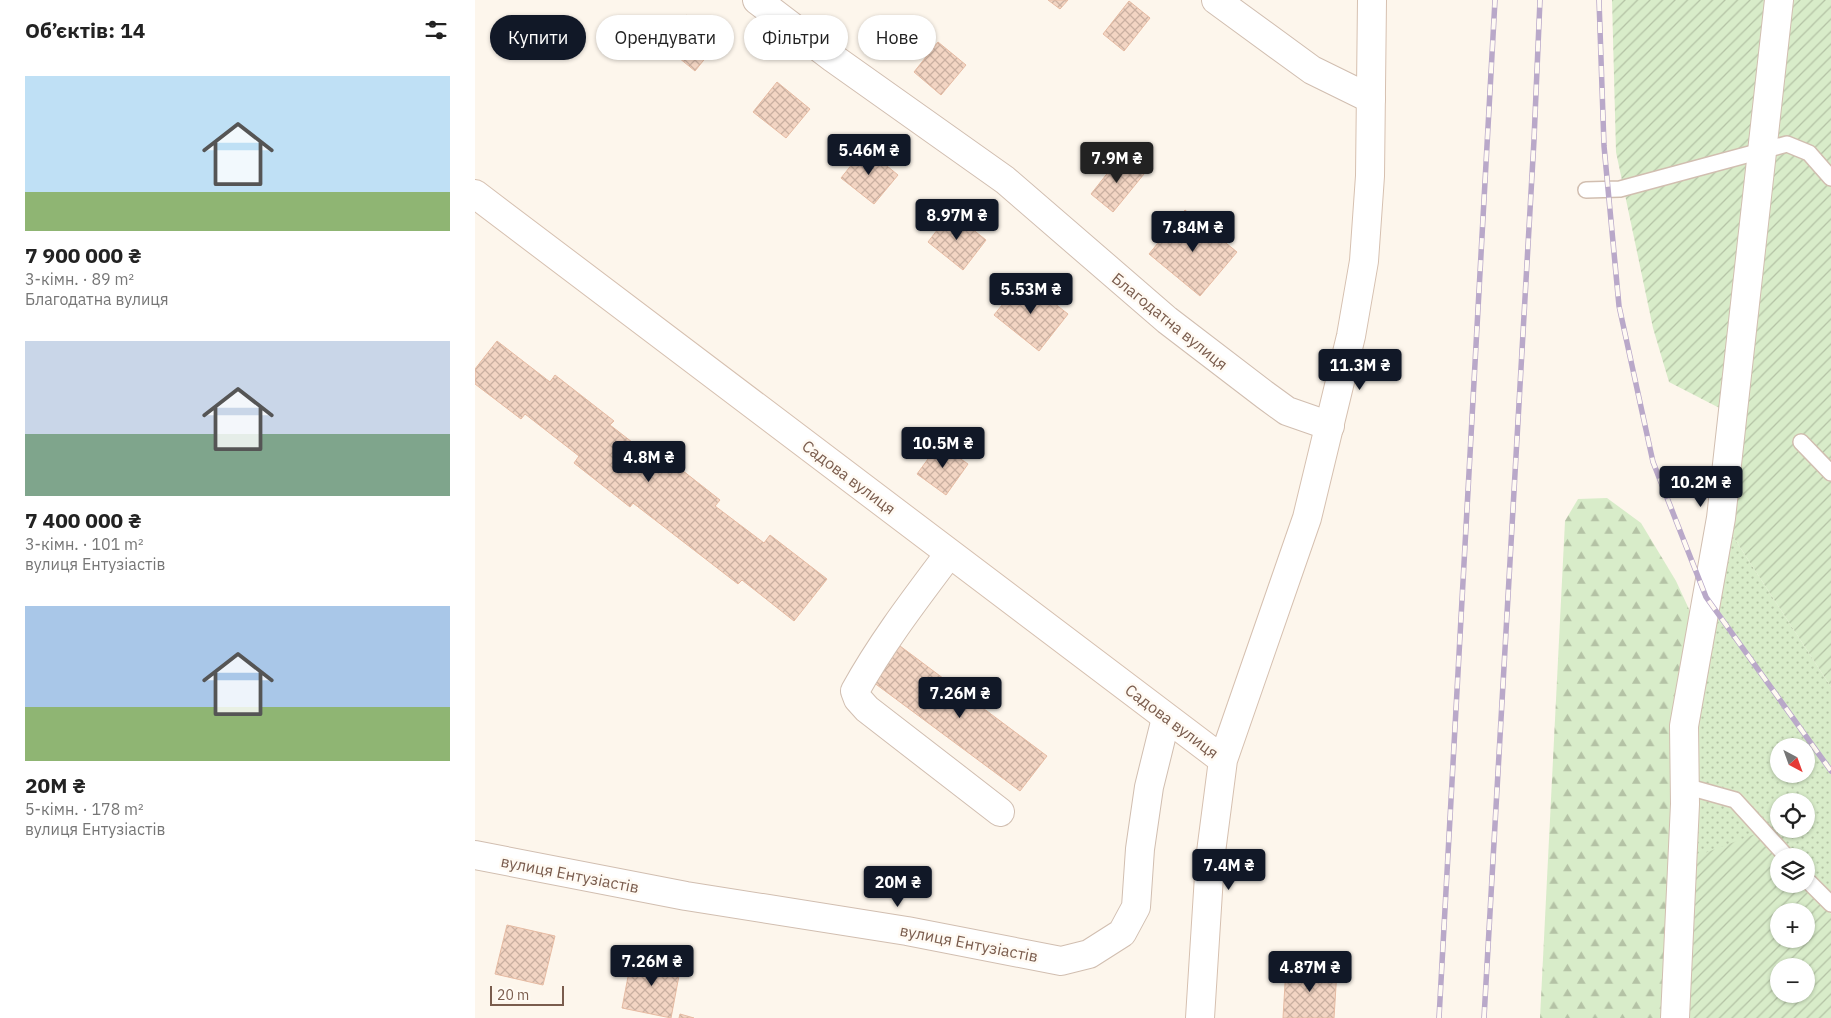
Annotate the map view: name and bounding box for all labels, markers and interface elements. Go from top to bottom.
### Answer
chip: Купити [490,15,586,60]
chip: Орендувати [596,15,734,60]
chip: Фільтри [744,15,848,60]
chip: Нове [858,15,936,60]
text: Об’єктів: 14 [25,16,145,44]
icon: filters [422,16,450,44]
icon: home [193,109,283,199]
pin: 5.46M ₴ [823,134,915,176]
text: 5.46M ₴ [839,140,899,160]
pin: 7.9M ₴ [1076,142,1158,184]
text: 7.9M ₴ [1091,148,1143,168]
pin: 8.97M ₴ [911,198,1003,241]
text: 8.97M ₴ [927,205,987,225]
pin: 7.84M ₴ [1147,210,1239,253]
text: 7.84M ₴ [1163,217,1223,237]
text: 7 900 000 ₴ [25,241,142,269]
street label: Благодатна вулиця [1108,268,1232,374]
text: 3-кімн. · 89 m² [25,269,134,289]
pin: 5.53M ₴ [985,272,1077,315]
text: 5.53M ₴ [1001,279,1061,299]
text: Благодатна вулиця [25,289,169,309]
pin: 11.3M ₴ [1314,348,1406,391]
text: 11.3M ₴ [1330,355,1390,375]
icon: home [193,374,283,464]
pin: 10.5M ₴ [897,426,989,469]
text: 10.5M ₴ [913,433,973,453]
street label: Садова вулиця [798,435,900,519]
pin: 4.8M ₴ [608,440,690,483]
text: 4.8M ₴ [623,447,675,467]
pin: 10.2M ₴ [1655,466,1747,508]
text: 10.2M ₴ [1671,472,1731,492]
text: 7 400 000 ₴ [25,506,142,534]
text: 3-кімн. · 101 m² [25,534,144,554]
text: вулиця Ентузіастів [25,554,165,574]
icon: home [193,639,283,729]
pin: 7.26M ₴ [914,676,1006,719]
street label: Садова вулиця [1121,679,1223,763]
text: 7.26M ₴ [930,683,990,703]
north arrow [1770,738,1815,782]
map controls [1770,738,1815,1003]
text: 20M ₴ [25,771,86,799]
button: locate [1770,793,1815,838]
text: 5-кімн. · 178 m² [25,799,144,819]
text: вулиця Ентузіастів [25,819,165,839]
pin: 7.4M ₴ [1188,848,1270,891]
button: layers [1770,848,1815,893]
street label: вулиця Ентузіастів [499,851,641,897]
text: 7.4M ₴ [1203,855,1255,875]
pin: 20M ₴ [863,866,933,908]
text: 20M ₴ [875,872,921,892]
button: + [1770,903,1815,948]
street label: вулиця Ентузіастів [898,920,1040,966]
pin: 7.26M ₴ [606,944,698,987]
pin: 4.87M ₴ [1264,950,1356,993]
text: 7.26M ₴ [622,951,682,971]
text: 4.87M ₴ [1280,957,1340,977]
button: − [1770,958,1815,1003]
scale bar [490,983,564,1006]
text: 20 m [497,986,529,1004]

